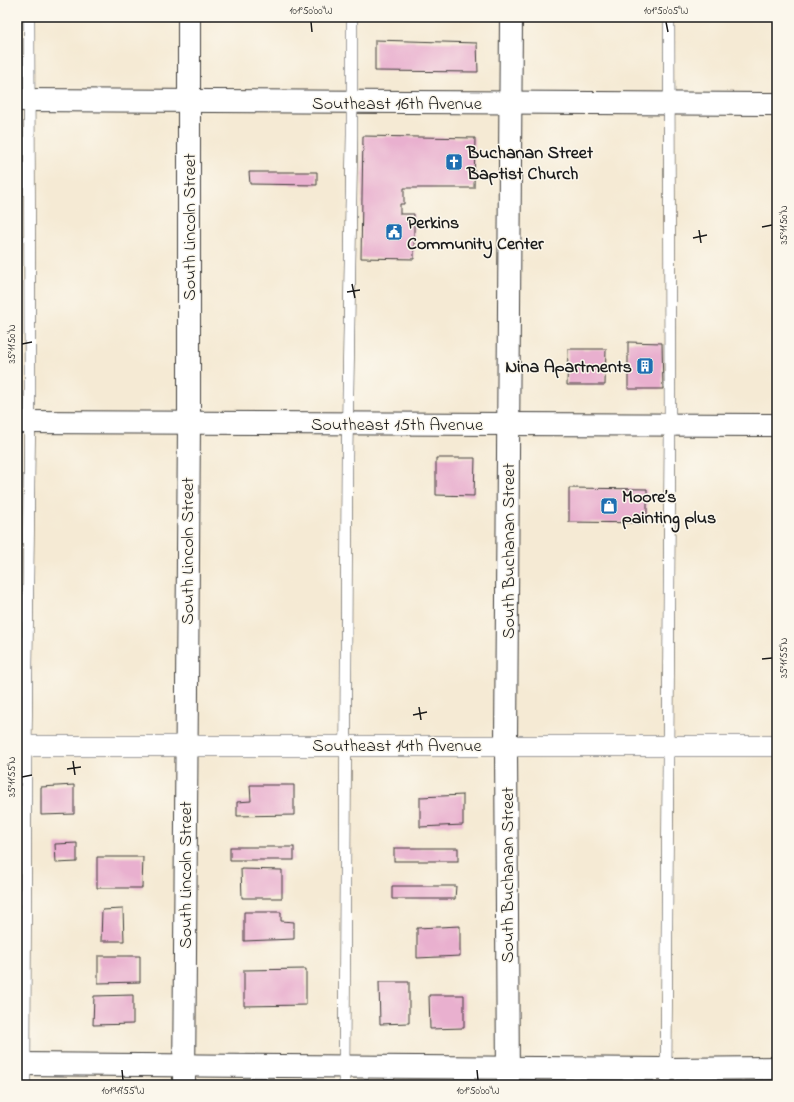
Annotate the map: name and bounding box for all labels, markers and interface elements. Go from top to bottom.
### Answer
text: 101°50'00"W [289,4,333,19]
text: 101°50'05"W [644,4,689,19]
street label: Southeast 16th Avenue [312,92,483,118]
place label: Buchanan Street Baptist Church [466,141,594,188]
church icon: Buchanan Street Baptist Church [444,152,464,172]
street label: South Lincoln Street [178,153,204,301]
text: 35°11'50"N [777,205,792,245]
place label: Perkins Community Center [407,211,544,259]
public building icon: Perkins Community Center [384,222,404,242]
text: 35°11'50"N [5,324,20,364]
place label: Nina Apartments [505,355,632,381]
building icon: Nina Apartments [635,356,655,376]
street label: Southeast 15th Avenue [311,413,484,439]
street label: South Buchanan Street [497,463,523,639]
street label: South Lincoln Street [176,477,202,625]
place label: Moore’s painting plus [622,485,716,533]
shop icon: Moore’s painting plus [599,496,619,516]
text: 35°11'55"N [777,638,792,678]
street label: Southeast 14th Avenue [312,734,483,760]
text: 35°11'55"N [5,757,20,797]
street label: South Buchanan Street [496,787,522,963]
street label: South Lincoln Street [174,801,200,949]
text: 101°49'55"W [101,1084,145,1099]
text: 101°50'00"W [456,1084,500,1099]

